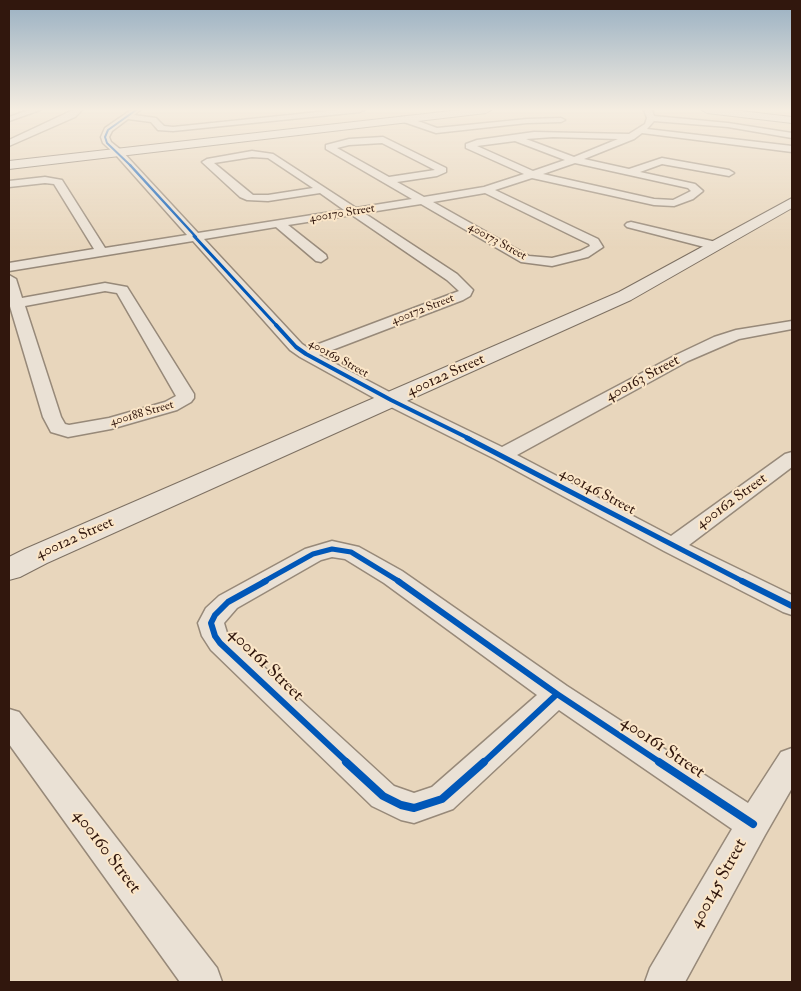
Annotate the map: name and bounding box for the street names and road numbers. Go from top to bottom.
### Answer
street label: 400170 Street [308,202,376,226]
street label: 400173 Street [465,220,529,264]
street label: 400172 Street [390,291,456,329]
street label: 400169 Street [305,337,371,381]
street label: 400122 Street [404,351,488,401]
street label: 400163 Street [603,352,683,406]
street label: 400188 Street [108,398,176,430]
street label: 400146 Street [556,464,638,520]
street label: 400162 Street [693,470,771,534]
street label: 400122 Street [33,514,117,564]
street label: 400161 Street [223,624,307,706]
street label: 400161 Street [616,712,708,784]
street label: 400160 Street [67,806,145,898]
street label: 400145 Street [685,835,753,933]

